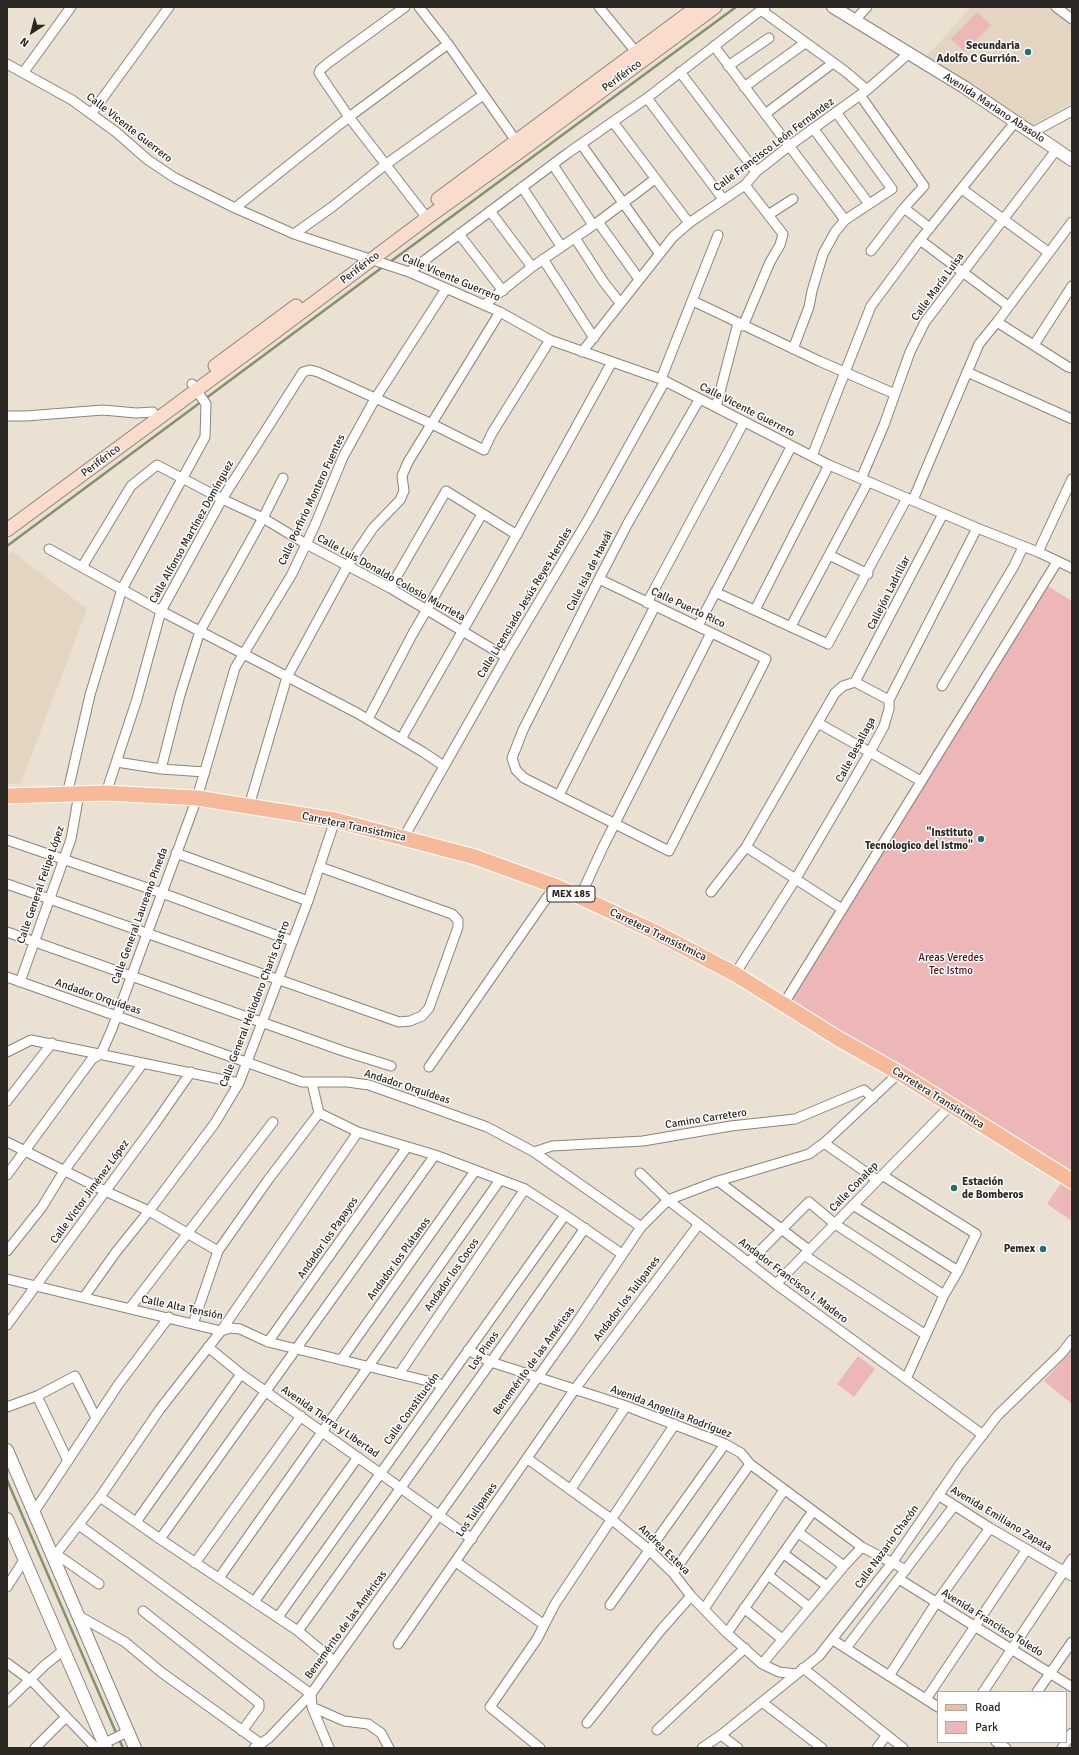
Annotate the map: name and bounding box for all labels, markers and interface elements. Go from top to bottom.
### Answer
north arrow [12,12,52,52]
text: N [18,35,32,50]
place label: Secundaria Adolfo C Gurrión. [937,39,1020,65]
marker: Secundaria Adolfo C Gurrión. [1023,47,1033,57]
street label: Periférico [600,57,644,95]
street label: Avenida Mariano Abasolo [941,70,1047,146]
street label: Calle Vicente Guerrero [83,90,175,166]
street label: Calle Francisco León Fernández [711,95,837,195]
street label: Periférico [338,249,382,287]
street label: Calle María Luisa [909,250,967,324]
street label: Calle Vicente Guerrero [400,251,502,305]
street label: Calle Vicente Guerrero [697,380,797,440]
street label: Calle Porfirio Montero Fuentes [276,432,348,568]
street label: Periférico [79,442,123,480]
street label: Calle Alfonso Martínez Domínguez [147,458,237,606]
street label: Calle Licenciado Jesús Reyes Heroles [475,525,575,681]
street label: Calle Isla de Hawái [564,529,616,613]
street label: Calle Luis Donaldo Colosio Murrieta [314,532,468,624]
street label: Callejón Ladrillar [865,554,913,632]
street label: Calle Puerto Rico [649,585,727,631]
street label: Calle Besallaga [833,715,879,785]
street label: Carretera Transistmica [301,810,407,844]
street label: Calle General Felipe López [15,824,67,946]
place label: "Instituto Tecnologico del Istmo" [865,826,973,852]
marker: "Instituto Tecnologico del Istmo" [976,834,986,844]
street label: Calle General Laureano Pineda [109,846,171,986]
road number: MEX 185 [547,886,595,902]
street label: Carretera Transistmica [607,906,709,964]
street label: Calle General Heliodoro Charis Castro [217,919,293,1089]
park label: Areas Veredes Tec Istmo [918,951,984,977]
street label: Andador Orquídeas [53,976,143,1018]
street label: Carretera Transistmica [889,1064,987,1132]
street label: Andador Orquídeas [362,1067,452,1107]
street label: Camino Carretero [664,1106,748,1132]
street label: Calle Víctor Jiménez López [48,1137,132,1247]
street label: Calle Conalep [827,1159,881,1215]
place label: Estación de Bomberos [962,1175,1023,1201]
marker: Estación de Bomberos [949,1183,959,1193]
street label: Andador los Papayos [295,1195,361,1281]
street label: Andador los Plátanos [365,1215,433,1303]
street label: Andador los Cocos [422,1236,482,1314]
street label: Andador Francisco I. Madero [736,1236,850,1326]
place label: Pemex [1004,1242,1035,1256]
marker: Pemex [1038,1244,1048,1254]
street label: Andador los Tulipanes [591,1254,663,1344]
street label: Calle Alta Tensión [140,1293,224,1323]
street label: Benemérito de las Américas [490,1304,578,1418]
street label: Los Pinos [466,1329,502,1373]
street label: Calle Constitución [381,1370,443,1448]
street label: Avenida Tierra y Libertad [278,1383,382,1461]
street label: Avenida Angelita Rodríguez [608,1383,734,1441]
street label: Los Tulipanes [454,1480,500,1540]
street label: Avenida Emiliano Zapata [948,1484,1054,1554]
street label: Calle Nazario Chacón [852,1503,922,1591]
street label: Andrea Esteva [635,1522,693,1578]
street label: Benemérito de las Américas [302,1568,390,1682]
street label: Avenida Francisco Toledo [939,1586,1045,1660]
legend [937,1691,1067,1743]
text: Road [975,1700,1001,1715]
text: Park [975,1720,998,1735]

